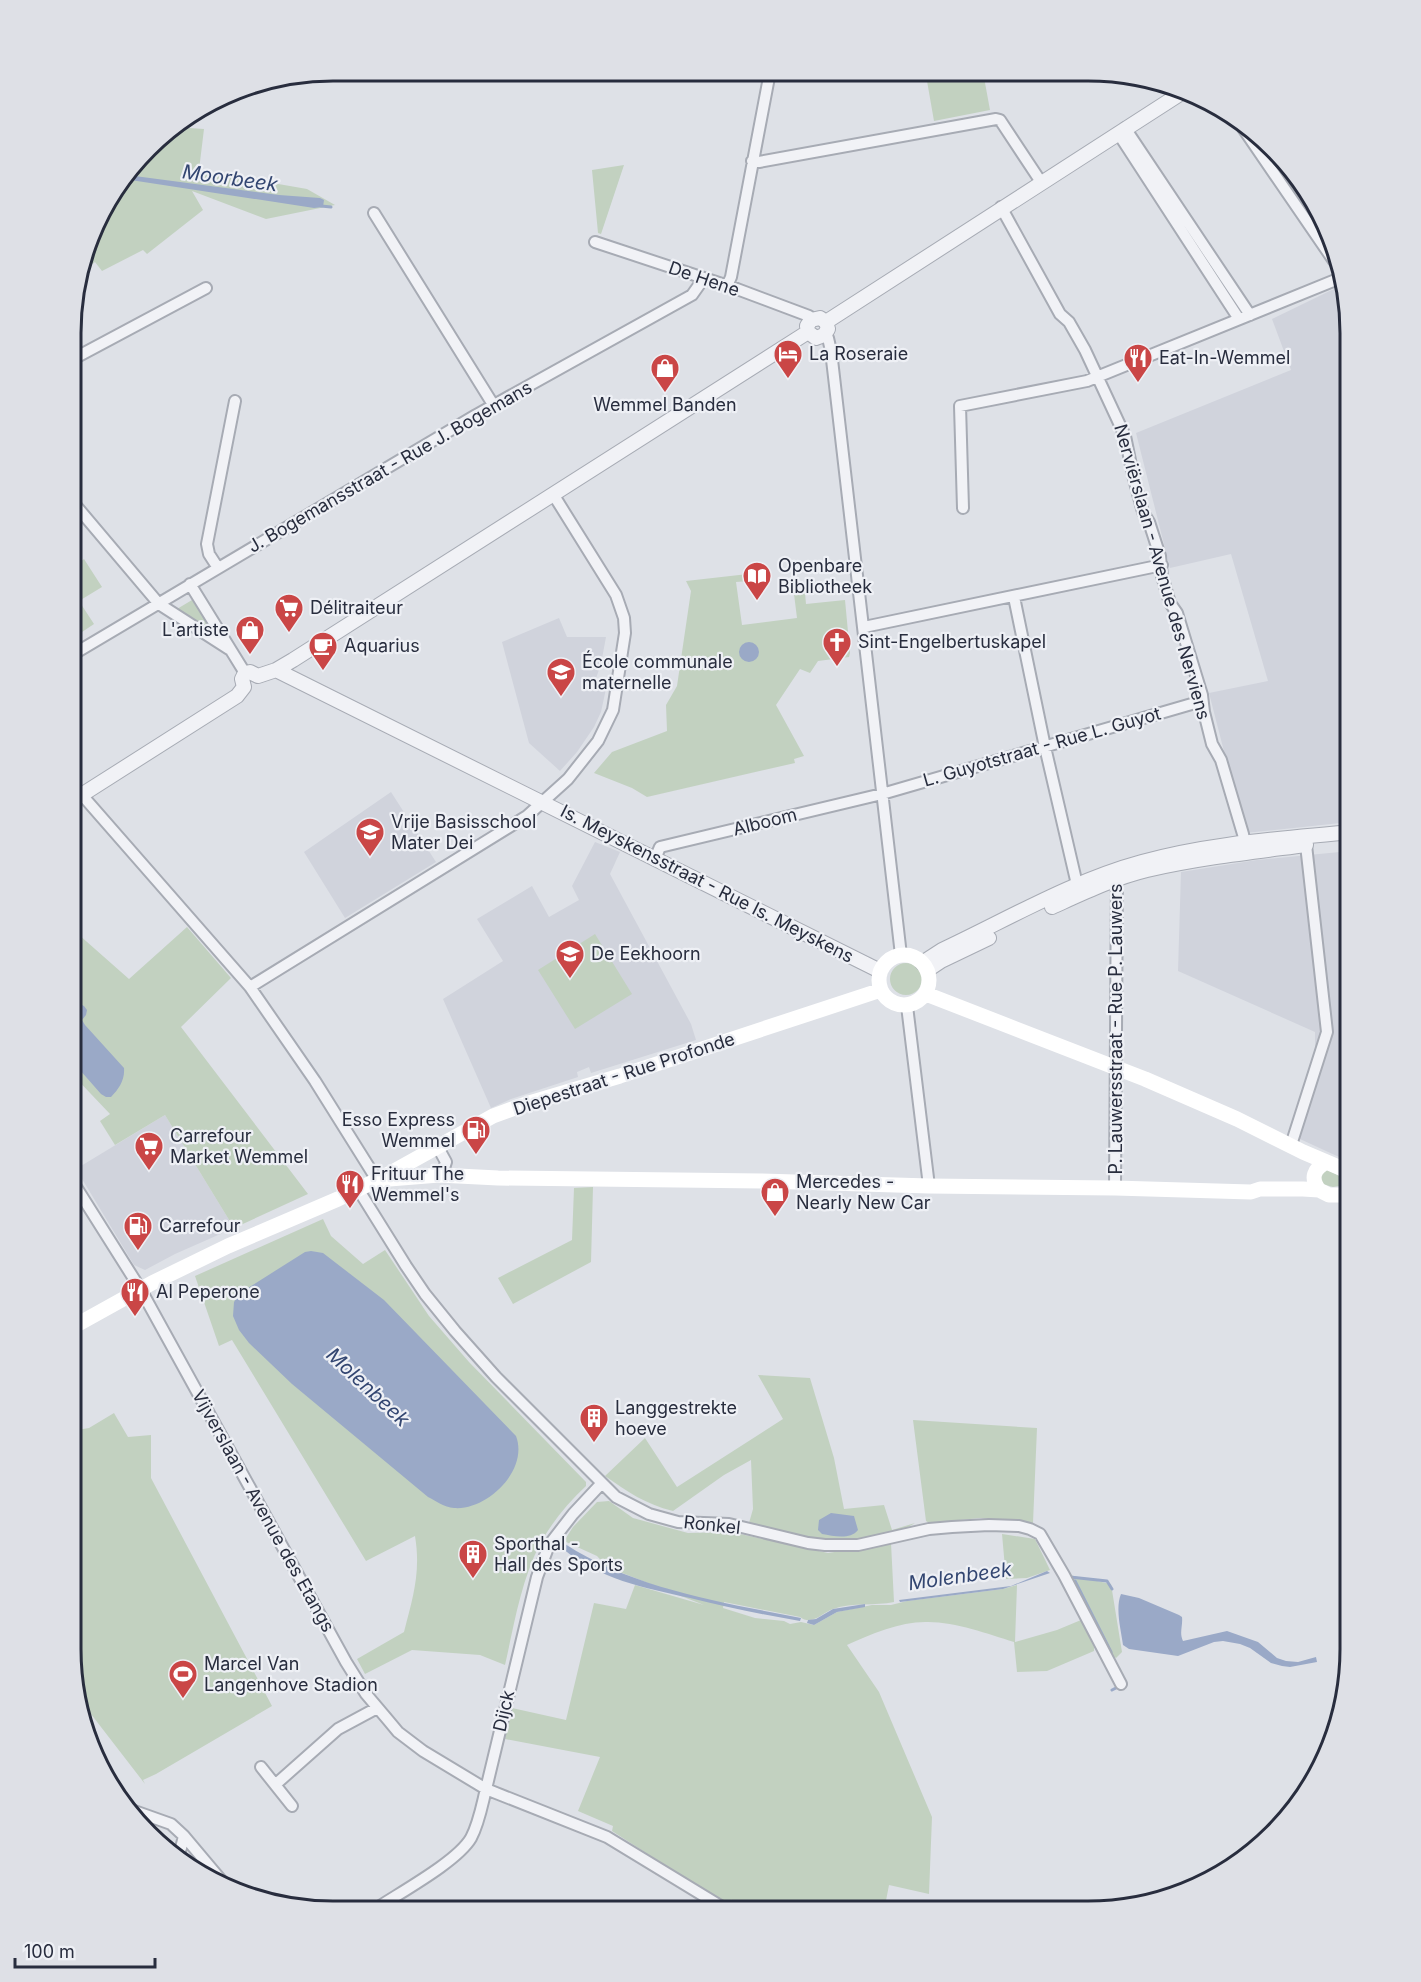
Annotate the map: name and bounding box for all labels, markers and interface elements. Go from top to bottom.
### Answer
water label: Moorbeek [181,159,280,197]
street label: De Hene [666,257,742,300]
hotel icon: La Roseraie [772,338,804,380]
restaurant icon: Eat-In-Wemmel [1122,342,1154,384]
place label: La Roseraie [809,343,908,364]
place label: Eat-In-Wemmel [1159,347,1290,368]
shop icon: Wemmel Banden [649,352,681,394]
street label: J. Bogemansstraat - Rue J. Bogemans [244,376,536,557]
place label: Wemmel Banden [593,394,737,415]
street label: Nerviërslaan - Avenue des Nerviens [1110,422,1215,722]
place label: Openbare Bibliotheek [778,555,872,597]
library icon: Openbare Bibliotheek [741,560,773,602]
supermarket icon: Délitraiteur [273,592,305,634]
place label: Délitraiteur [310,597,403,618]
shop icon: L'artiste [234,614,266,656]
place label: L'artiste [162,619,229,640]
church icon: Sint-Engelbertuskapel [821,626,853,668]
cafe icon: Aquarius [307,630,339,672]
place label: Sint-Engelbertuskapel [858,631,1046,652]
place label: Aquarius [344,635,420,656]
place label: École communale maternelle [582,650,733,693]
school or university icon: École communale maternelle [545,656,577,698]
street label: L. Guyotstraat - Rue L. Guyot [921,702,1163,791]
street label: Is. Meyskensstraat - Rue Is. Meyskens [557,800,857,967]
street label: Alboom [731,803,799,840]
place label: Vrije Basisschool Mater Dei [391,811,536,853]
school or university icon: Vrije Basisschool Mater Dei [354,816,386,858]
street label: P. Lauwersstraat - Rue P. Lauwers [1105,884,1126,1174]
school or university icon: De Eekhoorn [554,938,586,980]
place label: De Eekhoorn [591,943,701,964]
street label: Diepestraat - Rue Profonde [510,1028,737,1119]
place label: Esso Express Wemmel [342,1109,455,1151]
fuel station icon: Esso Express Wemmel [460,1114,492,1156]
place label: Carrefour Market Wemmel [170,1125,308,1167]
supermarket icon: Carrefour Market Wemmel [133,1130,165,1172]
place label: Frituur The Wemmel's [371,1163,464,1205]
restaurant icon: Frituur The Wemmel's [334,1168,366,1210]
place label: Mercedes - Nearly New Car [796,1171,931,1213]
shop icon: Mercedes - Nearly New Car [759,1176,791,1218]
fuel station icon: Carrefour [122,1210,154,1252]
place label: Carrefour [159,1215,241,1236]
restaurant icon: Al Peperone [119,1276,151,1318]
place label: Al Peperone [156,1281,260,1302]
water label: Molenbeek [322,1343,415,1432]
street label: Vijverslaan - Avenue des Etangs [188,1386,339,1636]
place label: Langgestrekte hoeve [615,1397,737,1439]
building icon: Langgestrekte hoeve [578,1402,610,1444]
street label: Ronkel [683,1511,742,1538]
place label: Sporthal - Hall des Sports [494,1533,623,1575]
building icon: Sporthal - Hall des Sports [457,1538,489,1580]
water label: Molenbeek [907,1557,1014,1595]
place label: Marcel Van Langenhove Stadion [204,1653,378,1695]
sports icon: Marcel Van Langenhove Stadion [167,1658,199,1700]
street label: Dijck [489,1688,518,1734]
scale bar [15,1931,154,1969]
text: 100 m [24,1941,75,1962]

